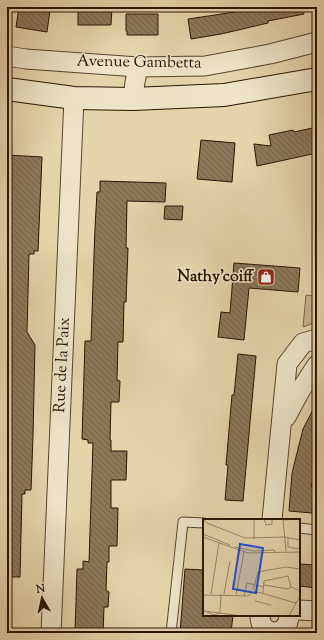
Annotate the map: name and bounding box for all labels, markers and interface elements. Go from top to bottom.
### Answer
street label: Avenue Gambetta [76,50,202,76]
place label: Nathy'coiff [177,266,254,289]
shop icon: Nathy'coiff [256,267,276,287]
street label: Rue de la Paix [49,316,77,413]
inset map [203,519,300,616]
north arrow [22,578,62,618]
text: N [34,580,46,598]

